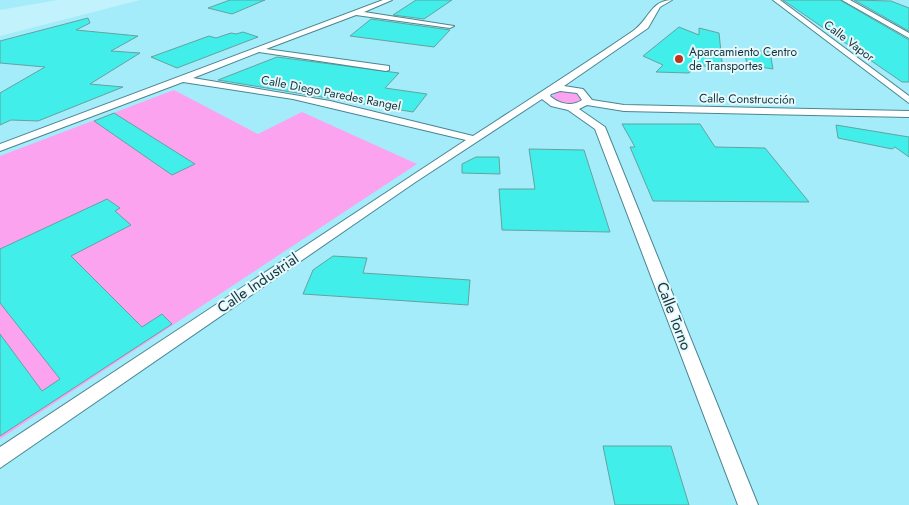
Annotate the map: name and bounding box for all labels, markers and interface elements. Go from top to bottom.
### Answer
street label: Calle Vapor [820,16,879,67]
place label: Aparcamiento Centro de Transportes [689,43,797,75]
marker: Aparcamiento Centro de Transportes [673,53,685,65]
street label: Calle Diego Paredes Rangel [260,71,402,115]
street label: Calle Construcción [699,89,795,109]
street label: Calle Industrial [213,248,303,318]
street label: Calle Torno [651,279,697,353]

